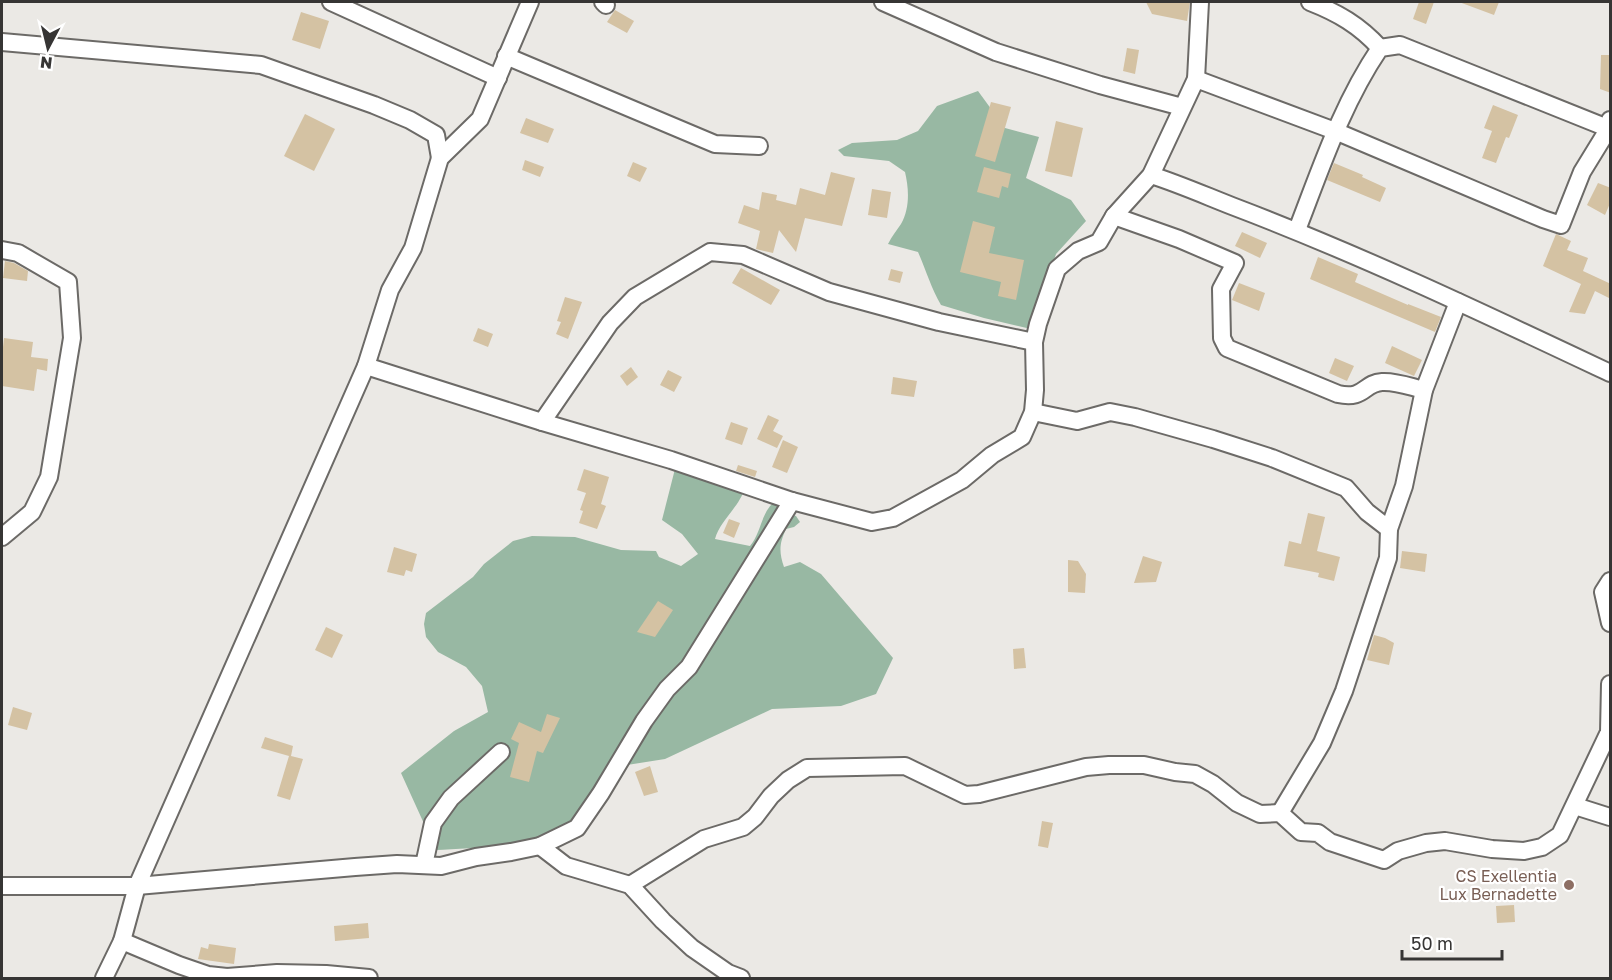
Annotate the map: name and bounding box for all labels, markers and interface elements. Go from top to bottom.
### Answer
north arrow [18,18,78,78]
text: N [39,52,53,74]
place label: CS Exellentia Lux Bernadette [1440,866,1557,904]
marker: CS Exellentia Lux Bernadette [1562,878,1576,892]
scale bar [1402,923,1502,961]
text: 50 m [1411,932,1453,954]

